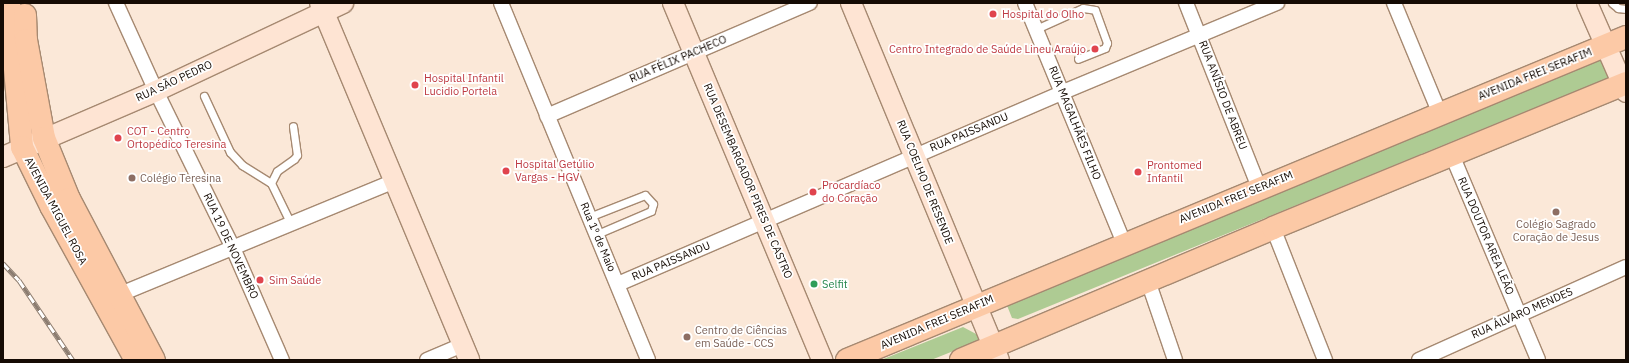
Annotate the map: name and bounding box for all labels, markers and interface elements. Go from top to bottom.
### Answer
place label: Hospital do Olho [1002,7,1084,21]
marker: Hospital do Olho [987,8,999,20]
street label: RUA FÉLIX PACHECO [627,33,729,85]
street label: RUA ANÍSIO DE ABREU [1196,39,1250,151]
place label: Centro Integrado de Saúde Lineu Araújo [889,42,1086,56]
marker: Centro Integrado de Saúde Lineu Araújo [1089,43,1101,55]
street label: AVENIDA FREI SERAFIM [1476,45,1594,103]
street label: RUA SÃO PEDRO [134,58,214,104]
street label: RUA MAGALHÃES FILHO [1046,64,1104,182]
place label: Hospital Infantil Lucidio Portela [424,72,504,98]
marker: Hospital Infantil Lucidio Portela [409,79,421,91]
street label: RUA DESEMBARGADOR PIRES DE CASTRO [701,81,795,281]
street label: RUA PAISSANDU [928,110,1010,154]
street label: RUA COELHO DE RESENDE [894,118,956,246]
place label: COT - Centro Ortopédico Teresina [127,125,226,151]
marker: COT - Centro Ortopédico Teresina [112,132,124,144]
street label: AVENIDA MIGUEL ROSA [22,155,90,267]
place label: Hospital Getúlio Vargas - HGV [515,158,594,184]
place label: Prontomed Infantil [1147,159,1202,185]
marker: Hospital Getúlio Vargas - HGV [500,165,512,177]
marker: Prontomed Infantil [1132,166,1144,178]
street label: AVENIDA FREI SERAFIM [1177,168,1295,226]
place label: Colégio Teresina [140,171,221,185]
marker: Colégio Teresina [127,173,137,183]
street label: RUA DOUTOR AREA LEÃO [1455,175,1517,297]
place label: Procardíaco do Coração [822,179,881,205]
marker: Procardíaco do Coração [807,186,819,198]
street label: RUA 19 DE NOVEMBRO [201,191,261,301]
street label: Rua 1º de Maio [577,200,619,274]
marker: Colégio Sagrado Coração de Jesus [1551,207,1561,217]
place label: Colégio Sagrado Coração de Jesus [1513,218,1599,244]
street label: RUA PAISSANDU [630,239,712,283]
place label: Sim Saúde [269,273,321,287]
marker: Sim Saúde [254,274,266,286]
place label: Selfit [822,277,848,291]
marker: Selfit [809,279,819,289]
street label: RUA ÁLVARO MENDES [1469,285,1575,341]
street label: AVENIDA FREI SERAFIM [878,292,996,352]
place label: Centro de Ciências em Saúde - CCS [695,324,787,350]
marker: Centro de Ciências em Saúde - CCS [682,332,692,342]

